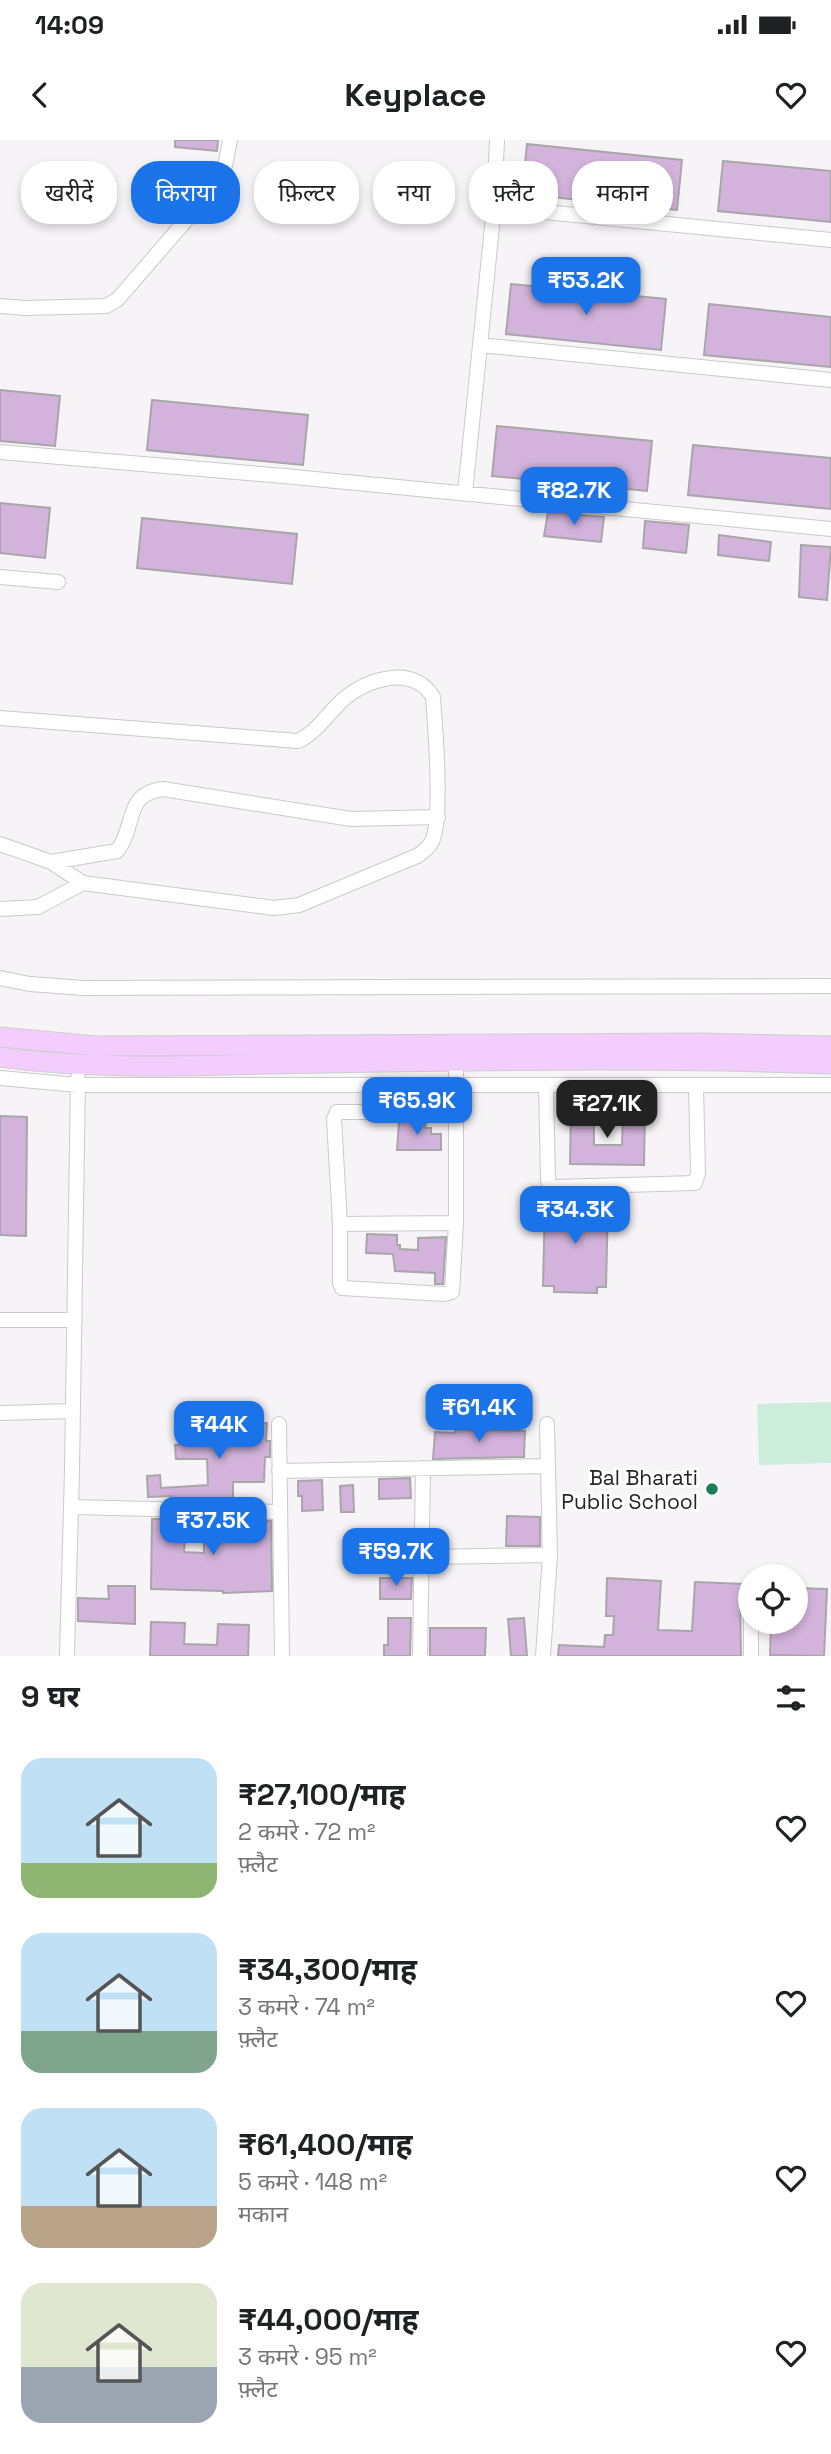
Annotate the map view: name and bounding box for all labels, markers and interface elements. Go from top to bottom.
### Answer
text: 14:09 [35,8,104,42]
text: Keyplace [344,75,487,115]
icon: back [21,76,59,114]
icon: heart [772,76,810,114]
chip: खरीदें [21,161,117,224]
chip: किराया [131,161,240,224]
chip: फ़िल्टर [254,161,359,224]
chip: नया [373,161,455,224]
chip: फ़्लैट [469,161,558,224]
chip: मकान [572,161,673,224]
pin: ₹53.2K [529,258,643,317]
text: ₹53.2K [547,265,625,295]
pin: ₹82.7K [517,468,631,527]
text: ₹82.7K [537,475,611,505]
pin: ₹65.9K [360,1077,474,1137]
pin: ₹27.1K [550,1080,664,1140]
text: ₹65.9K [378,1085,456,1115]
text: ₹27.1K [572,1088,642,1118]
pin: ₹34.3K [518,1186,632,1246]
text: ₹34.3K [536,1194,614,1224]
pin: ₹61.4K [422,1384,536,1444]
text: ₹61.4K [442,1392,516,1422]
pin: ₹44K [178,1402,260,1461]
text: ₹44K [190,1409,248,1439]
place label: Bal Bharati Public School [561,1464,698,1515]
marker: Bal Bharati Public School [704,1481,720,1497]
pin: ₹37.5K [156,1498,270,1557]
text: ₹37.5K [176,1505,250,1535]
pin: ₹59.7K [339,1528,453,1588]
text: ₹59.7K [358,1536,434,1566]
map controls [738,1564,808,1634]
button: locate [738,1564,808,1634]
text: 9 घर [21,1677,80,1716]
icon: filters [772,1679,810,1717]
text: ₹27,100/माह [238,1775,405,1814]
icon: home [77,1786,161,1870]
icon: heart [772,1809,810,1847]
text: 2 कमरे · 72 m² [238,1817,375,1847]
text: फ़्लैट [238,1849,278,1879]
text: ₹34,300/माह [238,1950,417,1989]
icon: home [77,1961,161,2045]
icon: heart [772,1984,810,2022]
text: 3 कमरे · 74 m² [238,1992,375,2022]
text: फ़्लैट [238,2024,278,2054]
text: ₹61,400/माह [238,2125,412,2164]
icon: home [77,2136,161,2220]
icon: heart [772,2159,810,2197]
text: 5 कमरे · 148 m² [238,2167,387,2197]
text: मकान [238,2199,288,2229]
text: ₹44,000/माह [238,2300,419,2339]
icon: home [77,2311,161,2395]
icon: heart [772,2334,810,2372]
text: 3 कमरे · 95 m² [238,2342,377,2372]
text: फ़्लैट [238,2374,278,2404]

